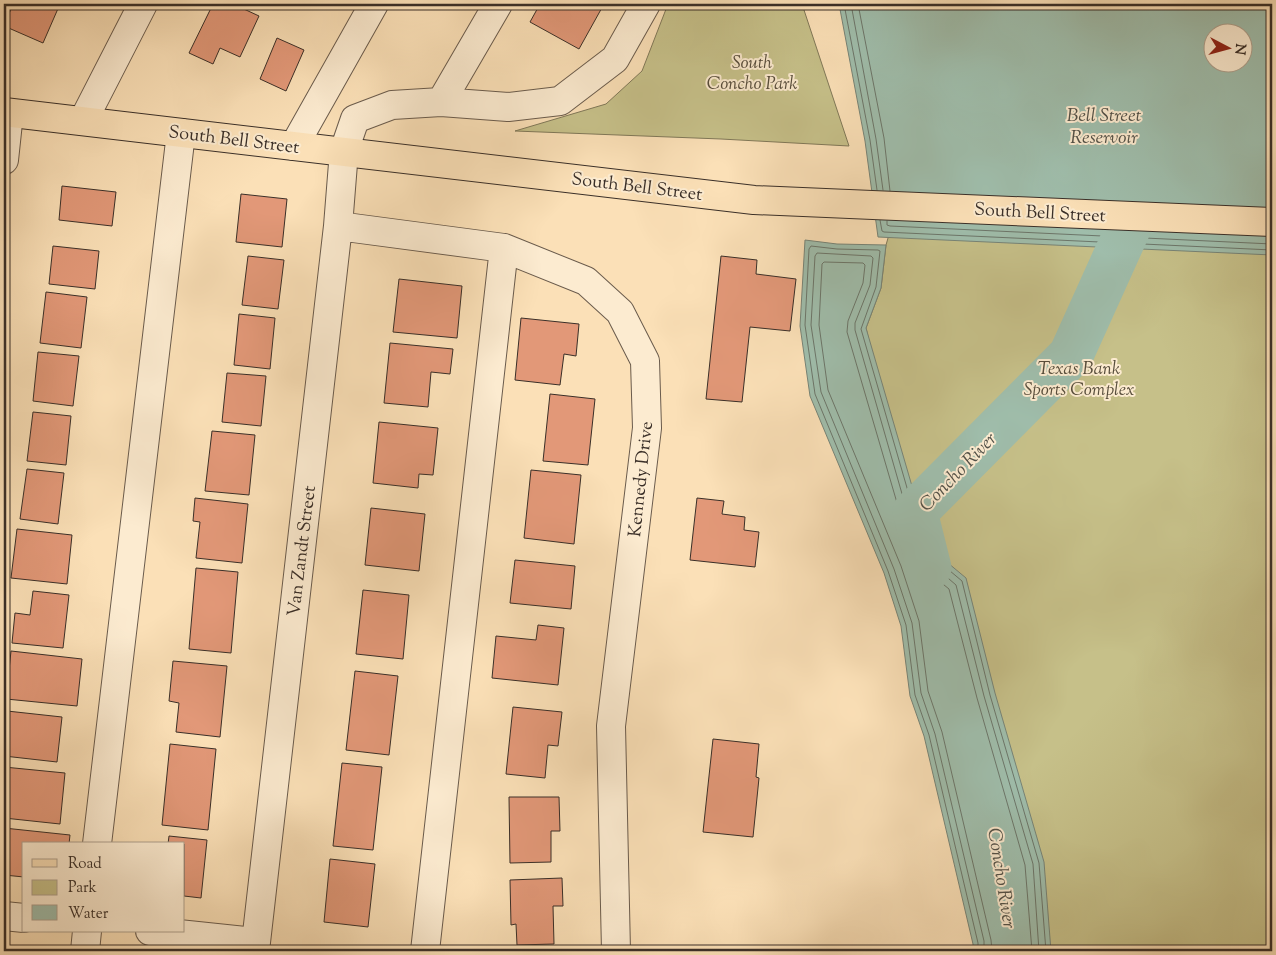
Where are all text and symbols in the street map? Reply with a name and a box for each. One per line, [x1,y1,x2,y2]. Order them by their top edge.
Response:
north arrow [1204,22,1254,72]
text: N [1228,43,1249,56]
park label: South Concho Park [707,51,797,98]
water label: Bell Street Reservoir [1067,103,1142,152]
street label: South Bell Street [167,120,301,162]
street label: South Bell Street [570,167,704,209]
street label: South Bell Street [974,198,1106,230]
park label: Texas Bank Sports Complex [1024,357,1135,404]
street label: Kennedy Drive [623,420,661,538]
water label: Concho River [914,427,1004,519]
street label: Van Zandt Street [282,484,324,618]
water label: Concho River [979,826,1022,931]
legend [22,842,185,932]
text: Road [68,854,102,875]
text: Park [68,878,97,899]
text: Water [68,904,109,925]

